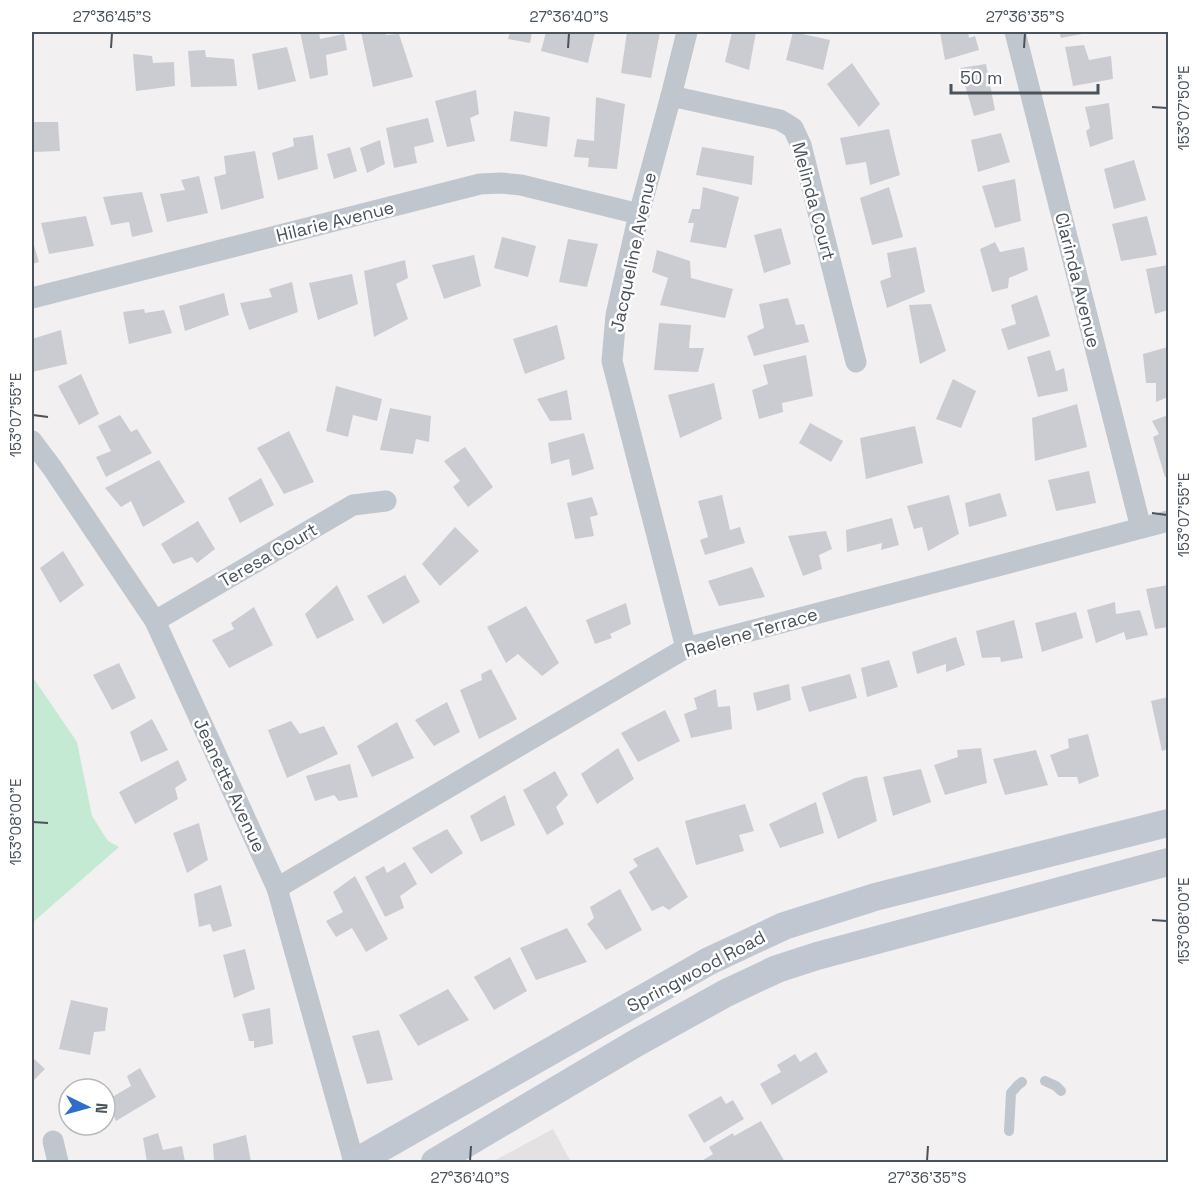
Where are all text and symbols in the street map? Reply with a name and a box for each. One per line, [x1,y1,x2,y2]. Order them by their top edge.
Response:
text: 27°36'45"S [73,7,151,26]
text: 27°36'40"S [529,7,609,26]
text: 27°36'35"S [986,7,1064,26]
scale bar [951,57,1098,95]
text: 153°07'50"E [1174,65,1193,151]
text: 50 m [960,66,1002,89]
street label: Melinda Court [787,139,841,263]
street label: Jacqueline Avenue [605,170,661,334]
street label: Hilarie Avenue [274,195,396,247]
street label: Clarinda Avenue [1050,210,1106,350]
text: 153°07'55"E [6,373,25,457]
text: 153°07'55"E [1174,473,1193,557]
street label: Teresa Court [215,518,321,592]
street label: Raelene Terrace [682,602,820,662]
street label: Jeanette Avenue [189,714,271,856]
text: 153°08'00"E [6,779,25,865]
text: 153°08'00"E [1174,878,1193,964]
street label: Springwood Road [623,925,769,1017]
north arrow [57,1077,117,1137]
text: N [91,1102,112,1115]
text: 27°36'40"S [430,1168,510,1187]
text: 27°36'35"S [888,1168,966,1187]

